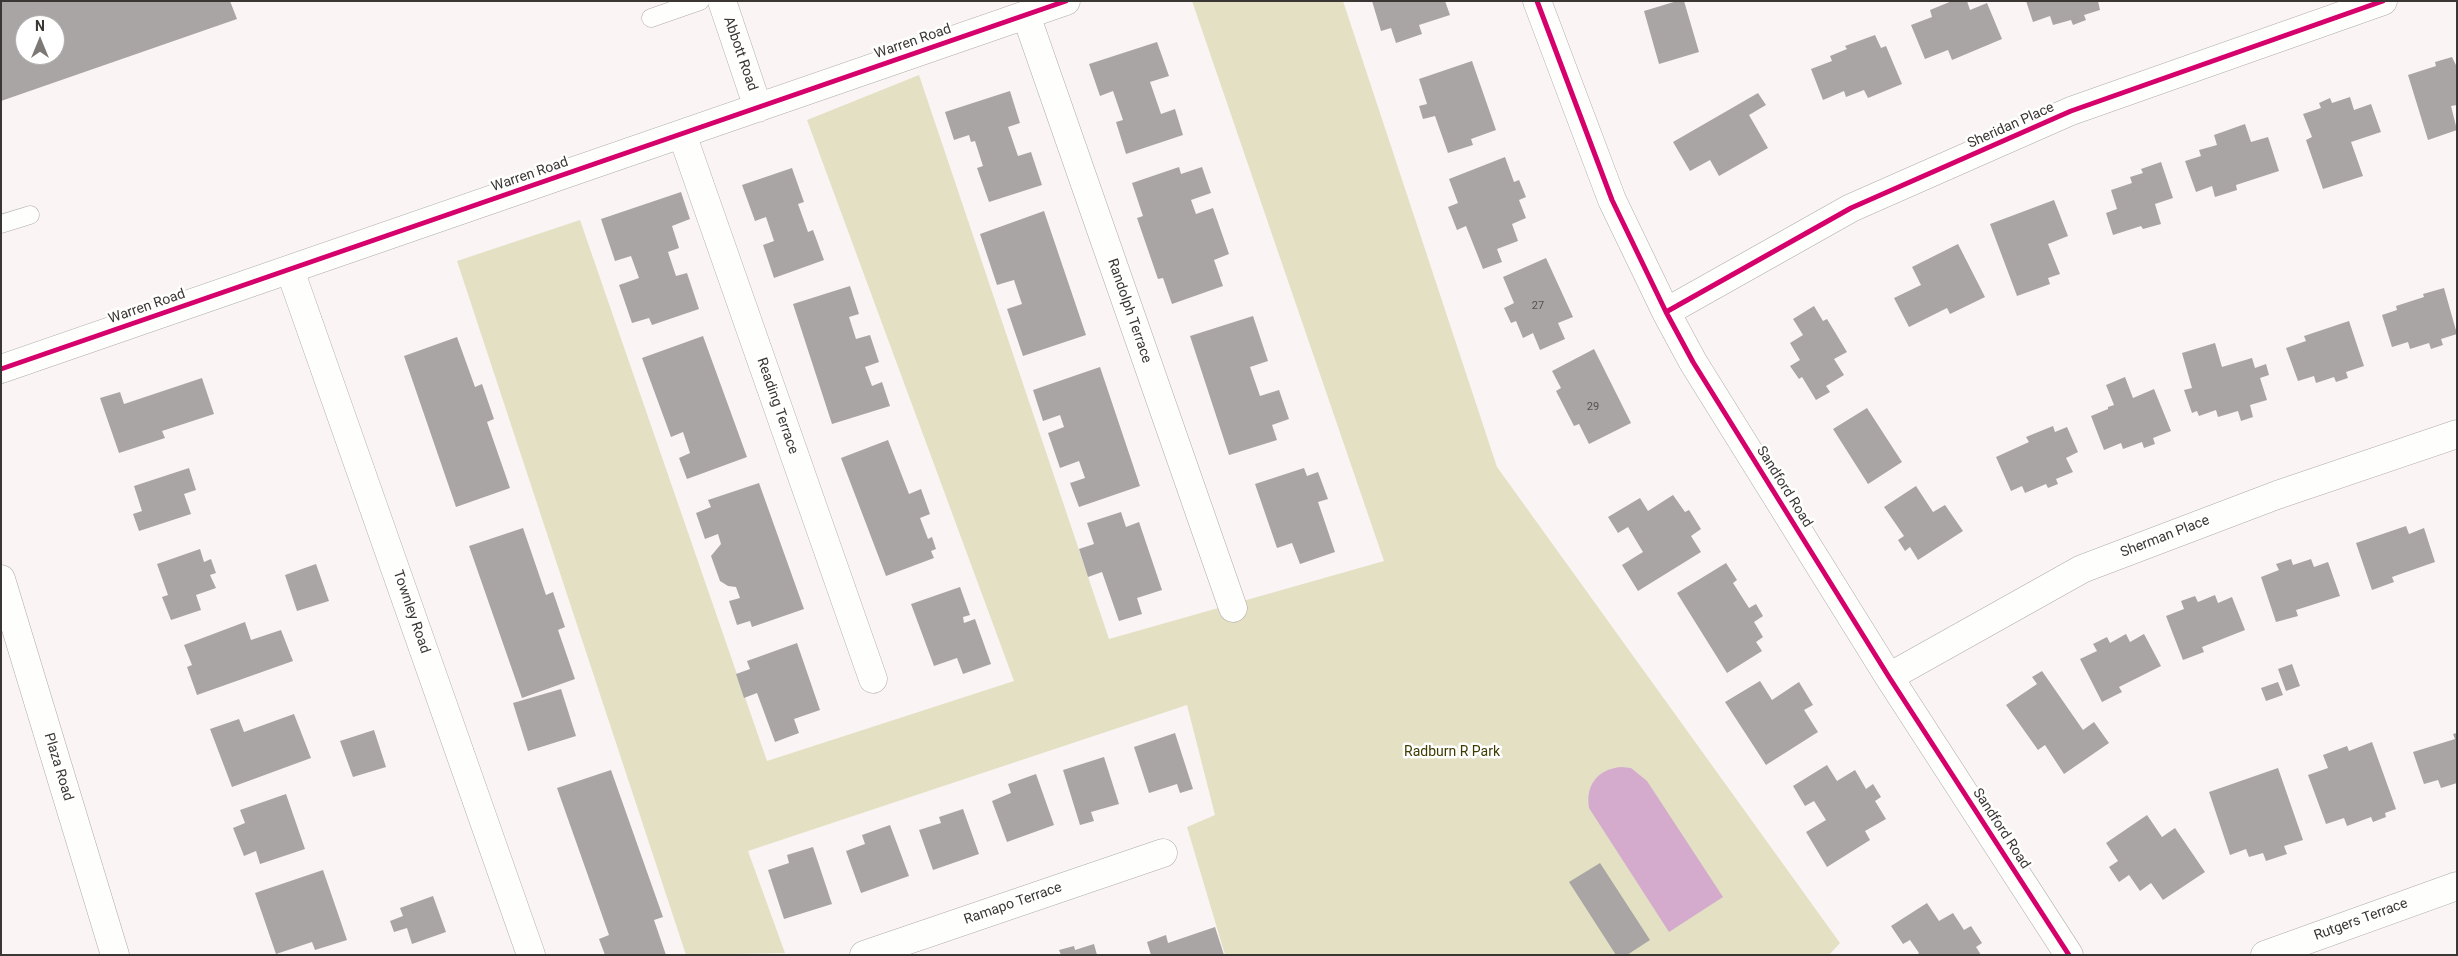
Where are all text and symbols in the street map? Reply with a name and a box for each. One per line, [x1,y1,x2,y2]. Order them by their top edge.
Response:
north arrow [15,15,65,65]
street label: Abbott Road [719,15,761,93]
text: N [35,18,45,34]
street label: Warren Road [872,21,954,63]
street label: Sheridan Place [1965,99,2057,153]
street label: Warren Road [489,154,571,196]
street label: Randolph Terrace [1103,257,1155,365]
street label: Warren Road [106,286,188,328]
house number: 27 [1532,299,1544,313]
street label: Reading Terrace [753,356,801,456]
house number: 29 [1587,400,1599,414]
street label: Sandford Road [1752,443,1816,531]
street label: Sherman Place [2118,512,2212,562]
street label: Townley Road [389,568,433,656]
street label: Plaza Road [40,731,76,803]
park label: Radburn R Park [1404,744,1500,760]
street label: Sandford Road [1969,786,2033,872]
street label: Ramapo Terrace [962,879,1064,929]
street label: Rutgers Terrace [2312,895,2410,945]

